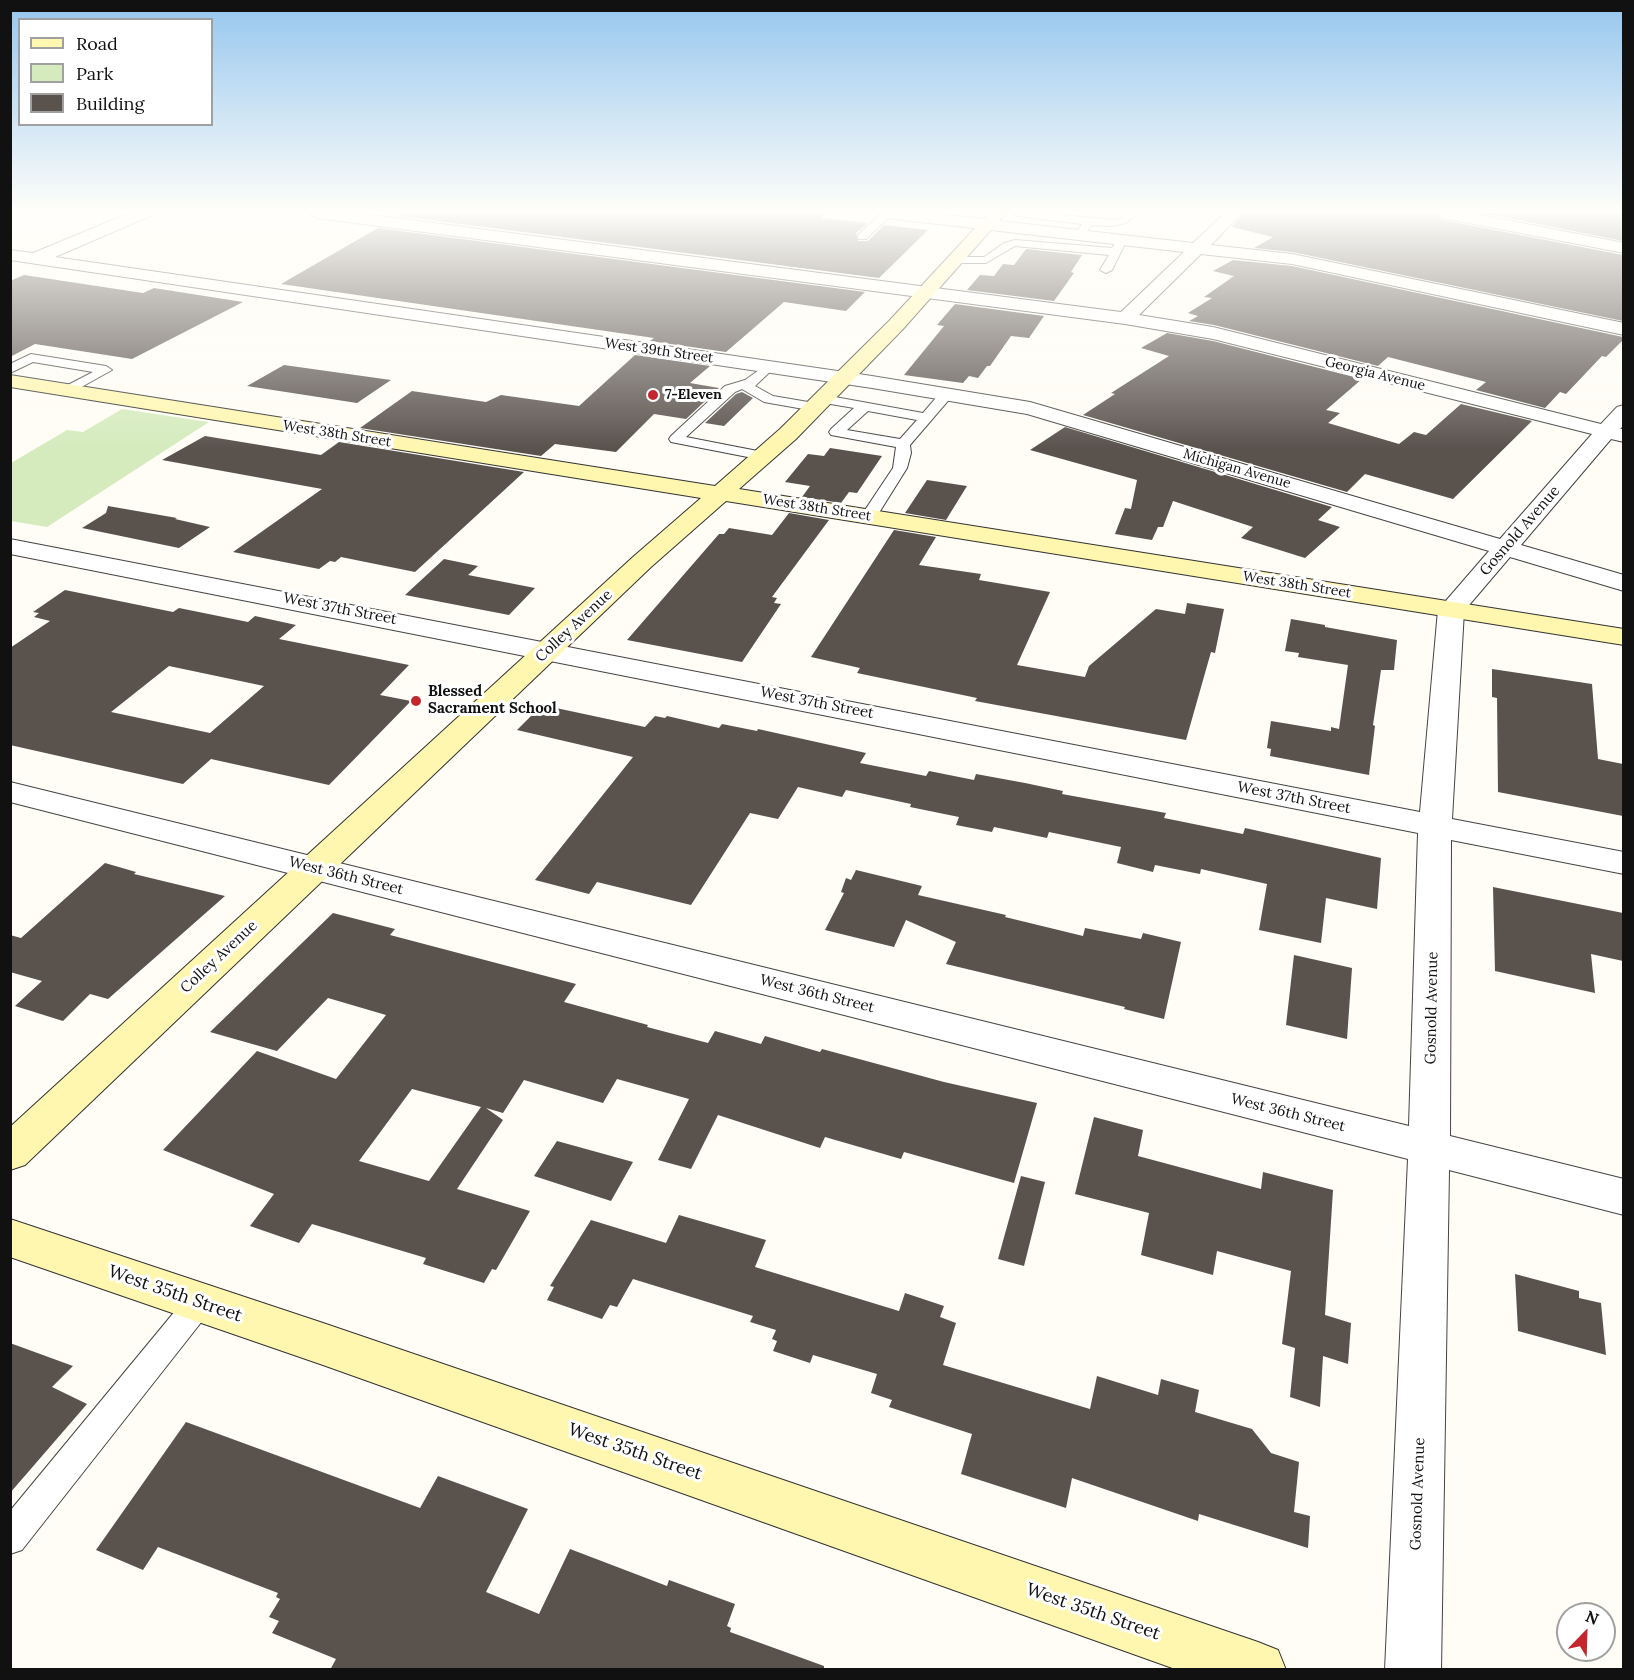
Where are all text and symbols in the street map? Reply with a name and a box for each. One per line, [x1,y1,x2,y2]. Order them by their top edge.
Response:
legend [18,18,213,126]
text: Road [76,32,118,55]
text: Park [76,62,113,85]
text: Building [76,92,144,115]
street label: West 39th Street [604,335,714,367]
street label: Georgia Avenue [1323,353,1427,395]
place label: 7-Eleven [665,387,722,403]
marker: 7-Eleven [646,388,660,402]
street label: West 38th Street [282,417,392,451]
street label: Michigan Avenue [1181,446,1293,492]
street label: Gosnold Avenue [1476,482,1564,580]
street label: West 38th Street [762,491,872,525]
street label: West 38th Street [1242,568,1352,602]
street label: Colley Avenue [532,586,616,666]
street label: West 37th Street [282,589,398,629]
place label: Blessed Sacrament School [428,683,557,718]
street label: West 37th Street [759,683,875,723]
marker: Blessed Sacrament School [409,694,423,708]
street label: West 37th Street [1236,778,1352,818]
street label: West 36th Street [287,853,405,899]
street label: Colley Avenue [177,917,261,997]
street label: Gosnold Avenue [1422,951,1442,1065]
street label: West 36th Street [758,971,876,1017]
street label: West 36th Street [1229,1090,1347,1136]
street label: West 35th Street [105,1261,245,1327]
street label: West 35th Street [565,1419,705,1485]
street label: Gosnold Avenue [1407,1437,1429,1551]
street label: West 35th Street [1023,1579,1163,1645]
north arrow [1556,1602,1616,1662]
text: N [1583,1606,1602,1629]

